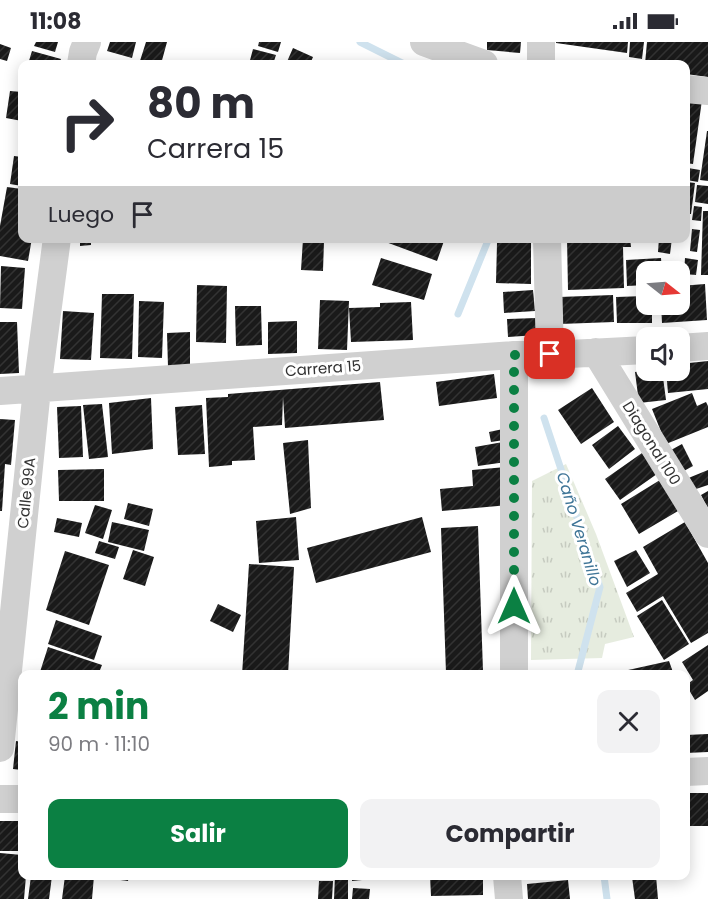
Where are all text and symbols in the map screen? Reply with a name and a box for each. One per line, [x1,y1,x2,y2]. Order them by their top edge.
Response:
text: 11:08 [30,6,81,37]
text: 80 m [147,74,255,133]
icon: right [48,84,126,162]
text: Carrera 15 [147,130,284,167]
icon: arrive [126,198,159,231]
text: Luego [48,199,114,230]
north arrow [636,261,690,315]
map controls [636,261,690,381]
button: sound [636,327,690,381]
pin [524,328,575,379]
icon: arrive [533,337,566,370]
street label: Carrera 15 [284,355,362,381]
street label: Diagonal 100 [618,397,686,489]
street label: Calle 99A [12,456,40,530]
water label: Caño Veranillo [551,469,607,589]
position arrow [482,574,546,638]
text: 2 min [48,681,149,732]
button: close [597,690,660,753]
text: 90 m · 11:10 [48,730,150,758]
button: Salir [48,799,348,868]
button: Compartir [360,799,660,868]

